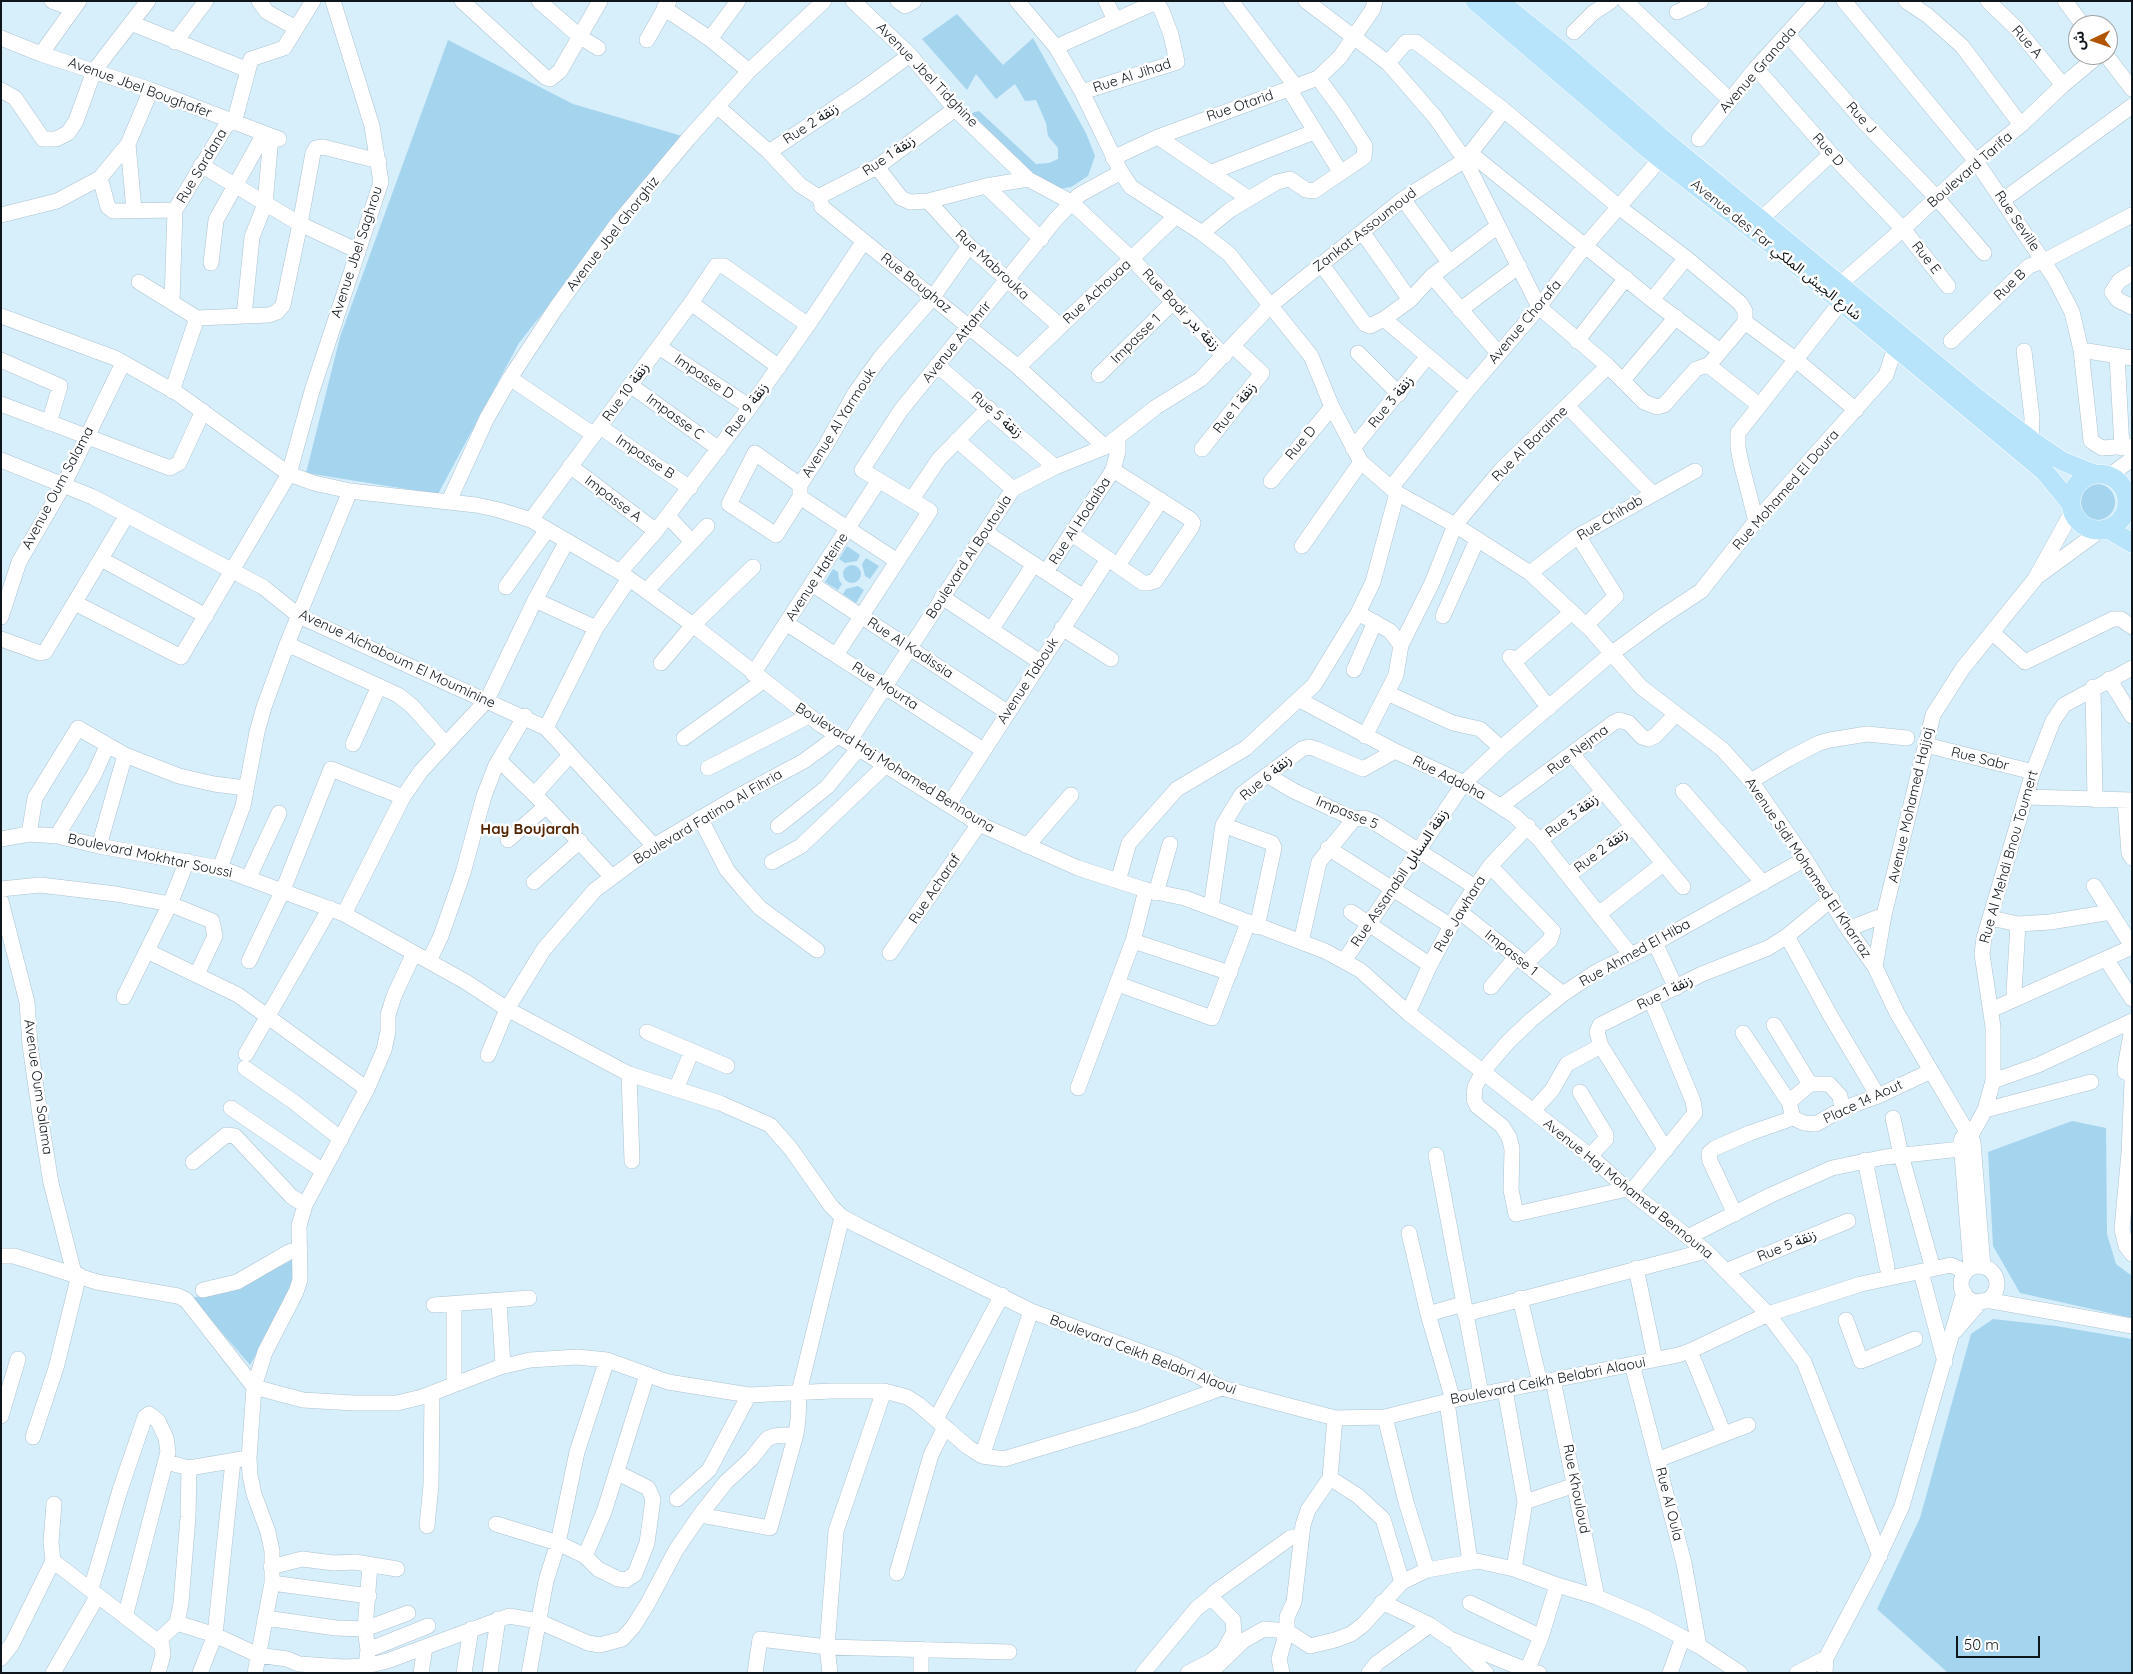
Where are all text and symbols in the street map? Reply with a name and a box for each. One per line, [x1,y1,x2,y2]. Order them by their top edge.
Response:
north arrow [2068,15,2118,65]
street label: Avenue Jbel Tidghine [873,19,981,131]
street label: Rue A [2008,22,2046,62]
street label: Avenue Granada [1716,23,1800,117]
text: ش [2070,31,2089,51]
street label: Avenue Jbel Boughafer [66,54,214,122]
street label: Rue Al Jihad [1091,56,1173,96]
street label: Rue Otarid [1204,87,1276,125]
street label: Rue J [1842,99,1880,137]
street label: Rue 2 زنقة [780,100,842,148]
street label: Rue Sardana [173,126,231,206]
street label: Boulevard Tarifa [1924,129,2016,211]
street label: Rue D [1809,130,1847,170]
street label: Rue 1 زنقة [859,132,919,180]
street label: Avenue Jbel Ghorghiz [563,173,663,295]
street label: Avenue des Far شارع الجيش الملكي [1687,176,1865,324]
street label: Avenue Jbel Saghrou [328,184,386,320]
street label: Zankat Assoumoud [1310,184,1420,276]
street label: Rue Seville [1991,188,2043,254]
street label: Rue Mabrouka [952,226,1032,304]
street label: Rue E [1908,238,1944,278]
street label: Rue Boughaz [877,249,955,317]
street label: Rue Achouaa [1060,256,1134,328]
street label: Rue Badr زنقة بدر [1138,265,1224,355]
street label: Rue B [1990,266,2030,304]
street label: Avenue Chorafa [1485,277,1565,367]
street label: Avenue Attahrir [919,298,995,386]
street label: Impasse 1 [1108,311,1164,367]
street label: Impasse D [671,351,737,403]
street label: Rue 10 زنقة [599,359,653,425]
street label: Avenue Al Yarmouk [799,365,879,481]
street label: Rue 3 زنقة [1365,373,1417,431]
street label: Rue 1 زنقة [1210,379,1260,437]
street label: Rue 9 زنقة [722,380,772,440]
street label: Rue 5 زنقة [968,388,1026,442]
street label: Impasse C [643,390,707,444]
street label: Rue Al Baraime [1489,403,1571,485]
street label: Rue D [1282,423,1320,463]
street label: Avenue Oum Salama [19,424,97,552]
street label: Rue Mohamed El Doura [1729,426,1843,554]
street label: Impasse B [612,431,678,483]
street label: Impasse A [581,472,645,526]
street label: Rue Al Hodaiba [1046,474,1114,568]
street label: Boulevard Al Boutoula [923,492,1015,622]
street label: Rue Chihab [1574,492,1646,544]
street label: Avenue Hateine [782,530,852,624]
street label: Avenue Aichaboum El Mouminine [296,606,498,712]
street label: Rue Al Kadissia [864,614,956,682]
street label: Avenue Tabouk [994,635,1062,727]
street label: Rue Mourta [849,658,921,714]
street label: Boulevard Haj Mohamed Bennouna [792,700,998,836]
street label: Rue Nejma [1544,722,1612,778]
street label: Avenue Mohamed Hajjaj [1885,725,1937,885]
street label: Rue Sabr [1949,744,2011,774]
street label: Rue 6 زنقة [1237,751,1295,805]
street label: Rue Addoha [1410,752,1488,804]
street label: Boulevard Fatima Al Fihria [631,766,785,868]
street label: Rue Al Mehdi Bnou Toumert [1976,769,2042,945]
street label: Avenue Sidi Mohamed El Kharraz [1741,775,1875,961]
street label: Rue 3 زنقة [1542,791,1602,841]
street label: Impasse 5 [1313,793,1381,833]
street label: Rue Assanabil زنقة السنابل [1348,806,1452,950]
district label: Hay Boujarah [480,820,580,838]
street label: Rue 2 زنقة [1571,825,1631,877]
street label: Boulevard Mokhtar Soussi [66,830,234,882]
street label: Rue Acharaf [906,851,964,927]
street label: Rue Jawhara [1431,873,1489,955]
street label: Rue Ahmed El Hiba [1577,916,1693,990]
street label: Impasse 1 [1481,927,1541,979]
street label: Rue 1 زنقة [1634,972,1696,1014]
street label: Avenue Oum Salama [20,1018,56,1156]
street label: Place 14 Aout [1821,1076,1905,1128]
street label: Avenue Haj Mohamed Bennouna [1540,1115,1716,1263]
street label: Rue 5 زنقة [1755,1226,1819,1266]
street label: Boulevard Ceikh Belabri Alaoui [1047,1312,1239,1398]
street label: Boulevard Ceikh Belabri Alaoui [1449,1354,1647,1408]
street label: Rue Khouloud [1559,1443,1593,1535]
street label: Rue Al Oula [1652,1465,1686,1543]
scale bar [1958,1626,2042,1658]
text: 50 m [1964,1635,1999,1654]

